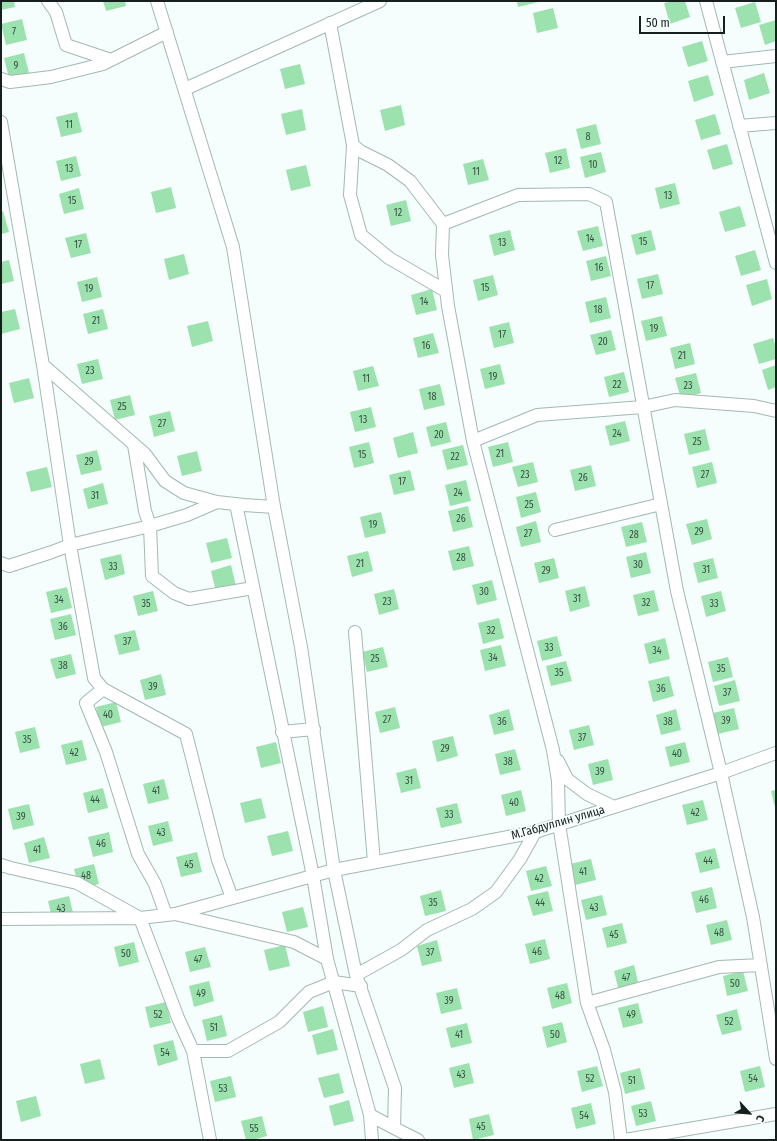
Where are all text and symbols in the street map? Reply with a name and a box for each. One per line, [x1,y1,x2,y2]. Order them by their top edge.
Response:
scale bar [641,8,727,34]
text: 50 m [646,16,670,30]
house number: 7 [12,26,16,38]
house number: 9 [14,60,18,72]
house number: 11 [65,119,73,131]
house number: 8 [586,131,590,143]
house number: 12 [554,155,562,167]
house number: 10 [588,159,598,171]
house number: 13 [65,163,73,175]
house number: 11 [472,166,480,178]
house number: 13 [664,190,672,202]
house number: 15 [68,195,76,207]
house number: 12 [394,207,402,219]
house number: 14 [586,233,594,245]
house number: 15 [639,236,647,248]
house number: 13 [498,237,506,249]
house number: 17 [74,239,82,251]
house number: 16 [595,262,603,274]
house number: 17 [646,280,654,292]
house number: 15 [481,282,489,294]
house number: 19 [85,283,93,295]
house number: 14 [420,296,428,308]
house number: 18 [594,304,602,316]
house number: 21 [92,315,100,327]
house number: 19 [650,323,658,335]
house number: 17 [498,329,506,341]
house number: 20 [598,336,608,348]
house number: 16 [422,340,430,352]
house number: 21 [678,350,686,362]
house number: 23 [86,365,94,377]
house number: 19 [489,371,497,383]
house number: 11 [362,373,370,385]
house number: 22 [613,379,621,391]
house number: 23 [684,380,692,392]
house number: 18 [428,391,436,403]
house number: 25 [118,401,126,413]
house number: 13 [359,414,367,426]
house number: 27 [158,418,166,430]
house number: 24 [612,428,622,440]
house number: 20 [434,429,444,441]
house number: 25 [693,436,701,448]
house number: 21 [496,448,504,460]
house number: 15 [358,449,366,461]
house number: 22 [451,451,459,463]
house number: 29 [84,456,94,468]
house number: 23 [521,469,529,481]
house number: 27 [701,469,709,481]
house number: 26 [578,472,588,484]
house number: 17 [398,476,406,488]
house number: 24 [453,487,463,499]
house number: 31 [91,490,99,502]
house number: 25 [525,499,533,511]
house number: 26 [456,513,466,525]
house number: 19 [369,519,377,531]
house number: 29 [694,526,704,538]
house number: 27 [524,528,532,540]
house number: 28 [629,529,639,541]
house number: 28 [456,552,466,564]
house number: 21 [356,558,364,570]
house number: 30 [633,559,643,571]
house number: 33 [108,561,118,573]
house number: 31 [702,564,710,576]
house number: 29 [541,565,551,577]
house number: 30 [479,586,489,598]
house number: 31 [573,593,581,605]
house number: 34 [54,594,64,606]
house number: 23 [383,596,391,608]
house number: 32 [642,597,650,609]
house number: 35 [141,598,151,610]
house number: 33 [709,598,719,610]
house number: 36 [58,621,68,633]
house number: 32 [487,625,495,637]
house number: 37 [123,636,131,648]
house number: 33 [544,642,554,654]
house number: 34 [652,645,662,657]
house number: 34 [488,652,498,664]
house number: 25 [371,653,379,665]
house number: 38 [58,660,68,672]
house number: 35 [716,663,726,675]
house number: 35 [554,667,564,679]
house number: 39 [148,681,158,693]
house number: 36 [656,683,666,695]
house number: 37 [723,687,731,699]
house number: 40 [103,709,113,721]
house number: 27 [383,714,391,726]
house number: 39 [721,715,731,727]
house number: 36 [497,716,507,728]
house number: 38 [663,716,673,728]
house number: 37 [578,732,586,744]
house number: 35 [22,734,32,746]
house number: 29 [440,743,450,755]
house number: 42 [69,747,79,759]
house number: 40 [672,748,682,760]
house number: 38 [503,756,513,768]
house number: 39 [595,766,605,778]
house number: 31 [405,775,413,787]
house number: 41 [152,785,160,797]
house number: 44 [90,794,100,806]
house number: 40 [509,797,519,809]
street label: М.Габдуллин улица [510,803,606,843]
house number: 42 [690,807,700,819]
house number: 33 [444,809,454,821]
house number: 39 [16,811,26,823]
house number: 43 [156,827,166,839]
house number: 46 [96,838,106,850]
house number: 41 [33,844,41,856]
house number: 44 [703,855,713,867]
house number: 45 [184,859,194,871]
house number: 41 [579,866,587,878]
house number: 48 [81,870,91,882]
house number: 42 [534,873,544,885]
house number: 46 [699,894,709,906]
house number: 35 [428,897,438,909]
house number: 44 [535,897,545,909]
house number: 43 [589,902,599,914]
house number: 43 [56,903,66,915]
house number: 48 [714,927,724,939]
house number: 45 [609,929,619,941]
house number: 46 [532,946,542,958]
house number: 37 [426,947,434,959]
house number: 50 [121,948,131,960]
house number: 47 [194,954,202,966]
house number: 47 [622,972,630,984]
house number: 50 [730,978,740,990]
house number: 49 [196,988,206,1000]
house number: 48 [555,990,565,1002]
house number: 39 [444,995,454,1007]
house number: 52 [154,1009,162,1021]
house number: 49 [626,1009,636,1021]
house number: 52 [725,1016,733,1028]
house number: 51 [210,1022,218,1034]
house number: 41 [455,1029,463,1041]
house number: 50 [550,1029,560,1041]
house number: 54 [160,1047,170,1059]
house number: 43 [456,1069,466,1081]
house number: 52 [586,1073,594,1085]
house number: 54 [748,1073,758,1085]
house number: 51 [628,1075,636,1087]
house number: 53 [218,1083,228,1095]
north arrow [729,1093,769,1133]
house number: 53 [638,1108,648,1120]
house number: 54 [579,1110,589,1122]
text: С [753,1113,767,1124]
house number: 45 [476,1121,486,1133]
house number: 55 [249,1123,259,1135]

